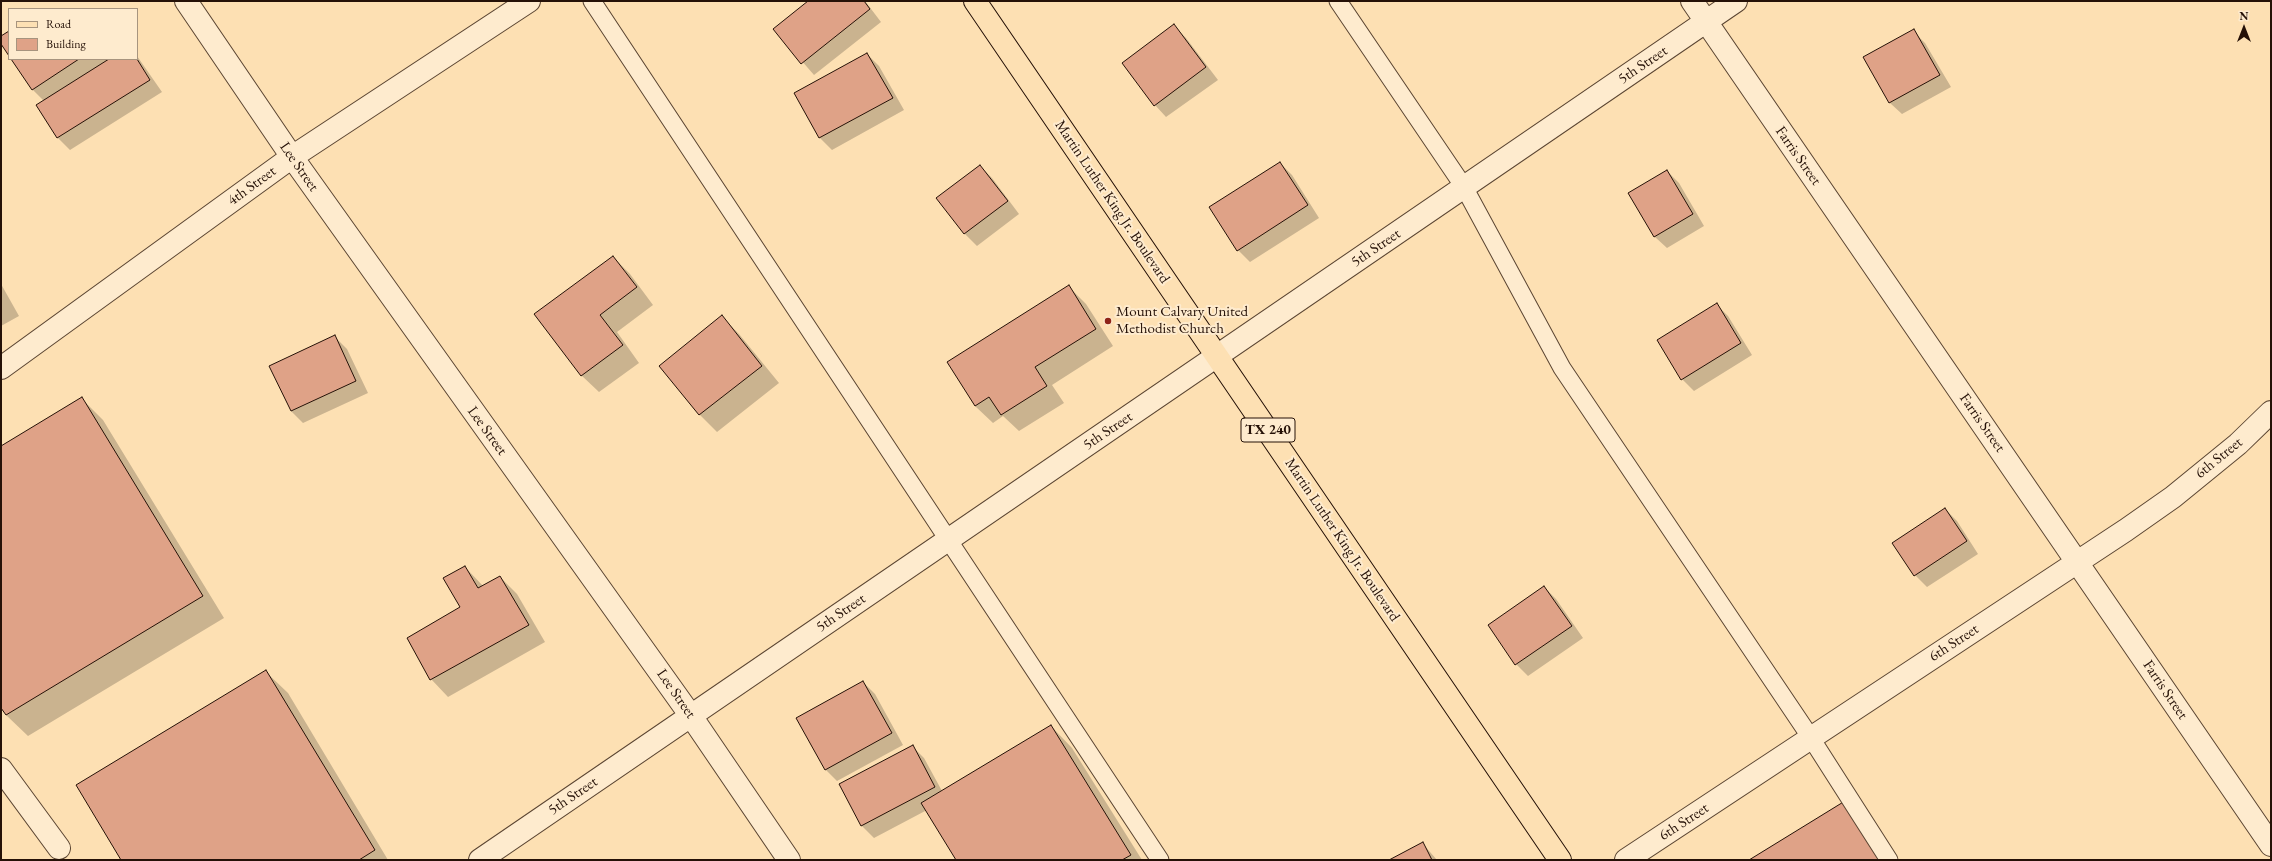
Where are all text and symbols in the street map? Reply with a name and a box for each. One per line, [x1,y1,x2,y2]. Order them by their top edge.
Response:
legend [8,8,138,60]
north arrow [2224,8,2264,48]
text: N [2240,9,2248,23]
text: Road [46,16,71,32]
text: Building [46,36,86,52]
street label: 5th Street [1615,42,1671,88]
street label: Martin Luther King Jr. Boulevard [1051,117,1173,287]
street label: Farris Street [1771,123,1825,189]
street label: Lee Street [275,139,323,195]
street label: 4th Street [224,162,280,210]
street label: 5th Street [1348,225,1404,271]
place label: Mount Calvary United Methodist Church [1116,303,1248,338]
marker: Mount Calvary United Methodist Church [1103,316,1113,326]
street label: Farris Street [1955,390,2009,456]
street label: Lee Street [463,403,511,459]
street label: 5th Street [1080,408,1136,454]
road number: TX 240 [1241,418,1295,442]
street label: 6th Street [2192,434,2246,482]
street label: Martin Luther King Jr. Boulevard [1281,455,1403,625]
street label: 5th Street [813,590,869,636]
street label: 6th Street [1926,620,1982,666]
street label: Farris Street [2139,657,2191,723]
street label: Lee Street [652,666,700,722]
street label: 5th Street [545,773,601,819]
street label: 6th Street [1656,799,1712,845]

